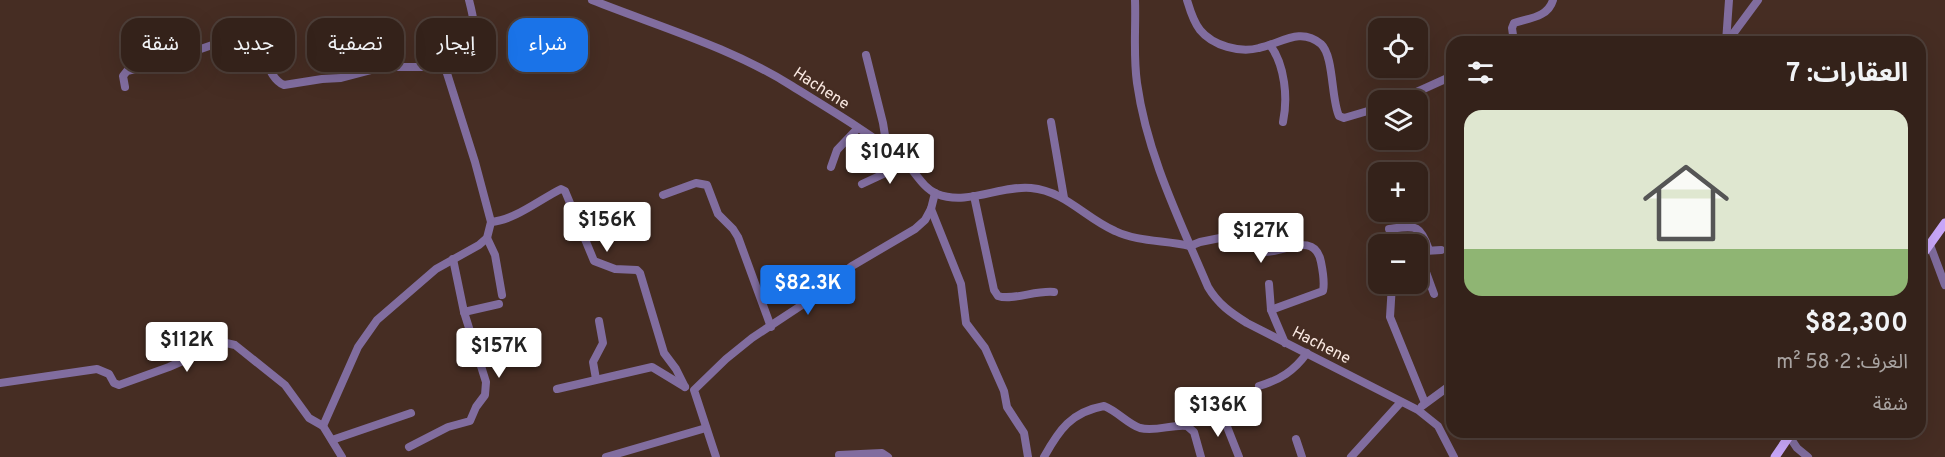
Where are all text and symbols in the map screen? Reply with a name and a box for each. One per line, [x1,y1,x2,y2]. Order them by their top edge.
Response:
chip: شقة [121,18,200,72]
chip: جديد [212,18,295,72]
chip: تصفية [307,18,404,72]
chip: إيجار [416,18,496,72]
chip: شراء [508,18,588,72]
map controls [1368,18,1428,294]
button: locate [1368,18,1428,78]
icon: filters [1464,56,1497,89]
text: العقارات: 7 [1786,58,1908,91]
street label: Hachene [789,63,853,115]
button: layers [1368,90,1428,150]
pin: $104K [848,134,932,185]
text: $104K [860,140,920,166]
icon: home [1632,149,1740,257]
button: + [1368,162,1428,222]
pin: $156K [565,202,649,253]
text: $156K [578,208,636,234]
pin: $127K [1219,213,1303,264]
text: $127K [1233,219,1289,245]
button: − [1368,234,1428,294]
pin: $82.3K [759,265,857,316]
text: $82.3K [774,271,842,297]
text: $82,300 [1805,308,1908,341]
pin: $112K [145,322,229,373]
street label: Hachene [1288,323,1354,369]
text: $112K [160,328,214,354]
pin: $157K [457,328,541,379]
text: $157K [470,334,528,360]
text: الغرف: 2 · 58 m² [1776,350,1908,376]
pin: $136K [1176,387,1260,438]
text: شقة [1873,392,1908,418]
text: $136K [1189,393,1247,419]

